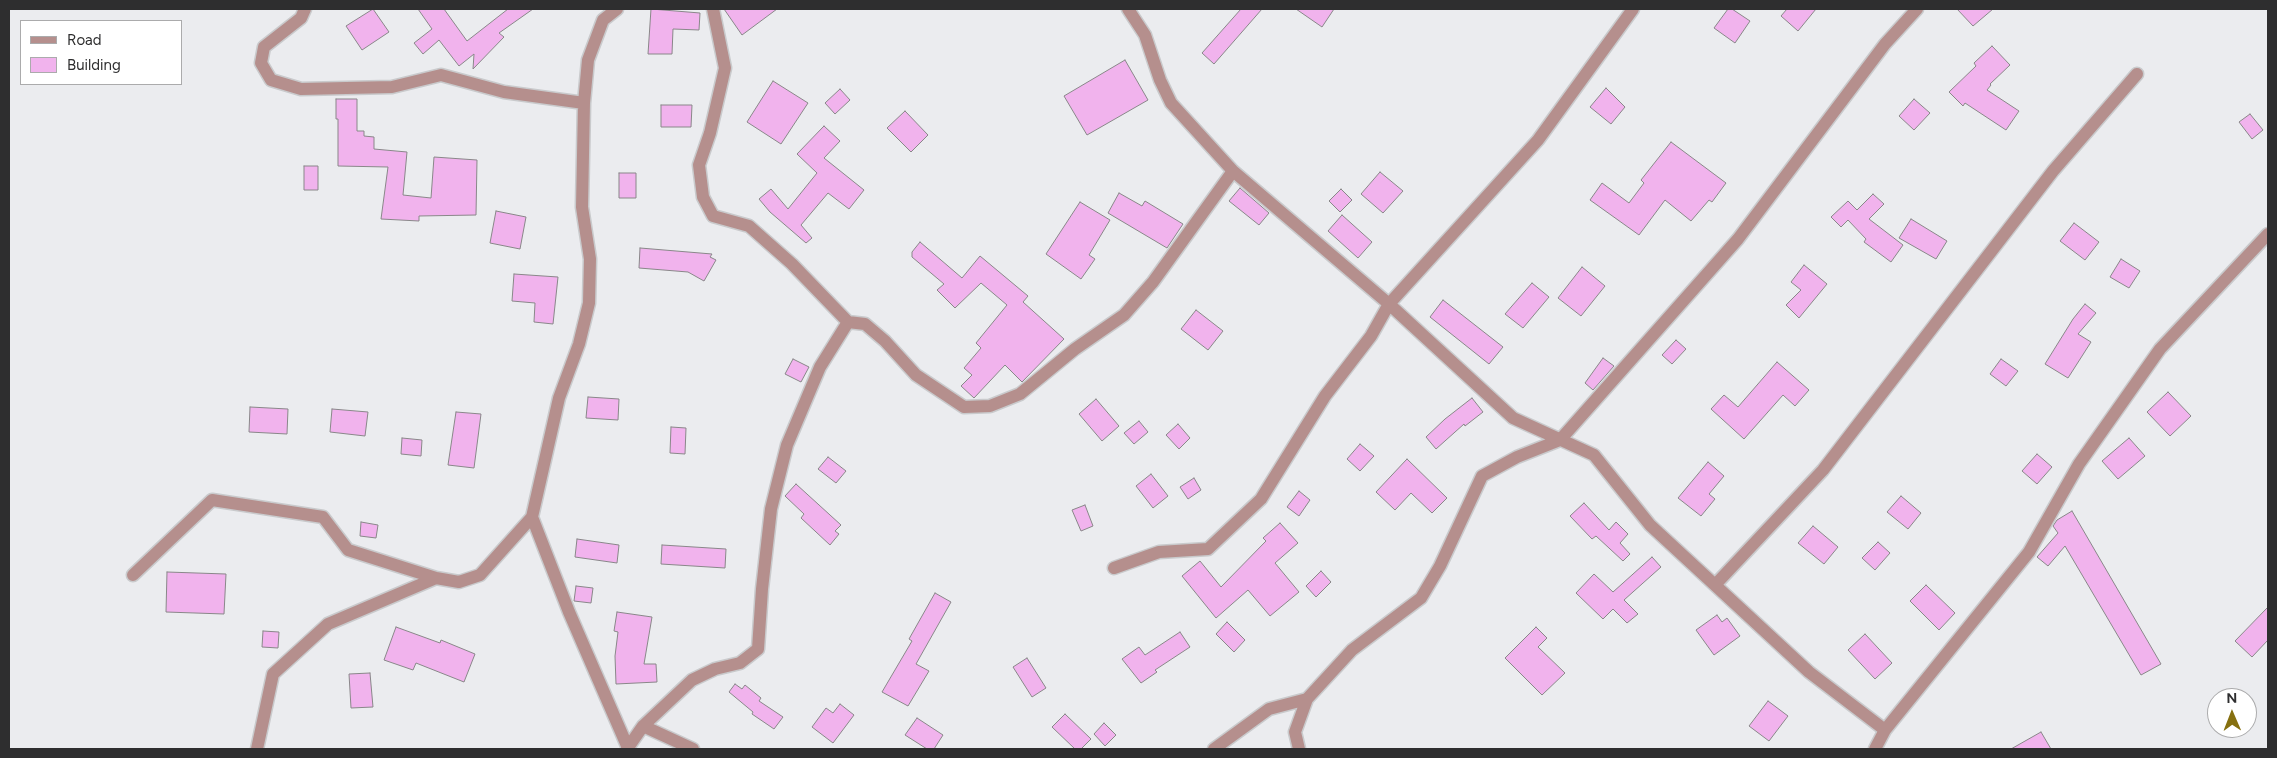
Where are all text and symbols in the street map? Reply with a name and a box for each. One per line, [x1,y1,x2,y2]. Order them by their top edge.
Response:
legend [20,20,182,85]
text: Road [67,31,102,49]
text: Building [67,56,121,74]
north arrow [2207,688,2257,738]
text: N [2226,690,2237,707]

